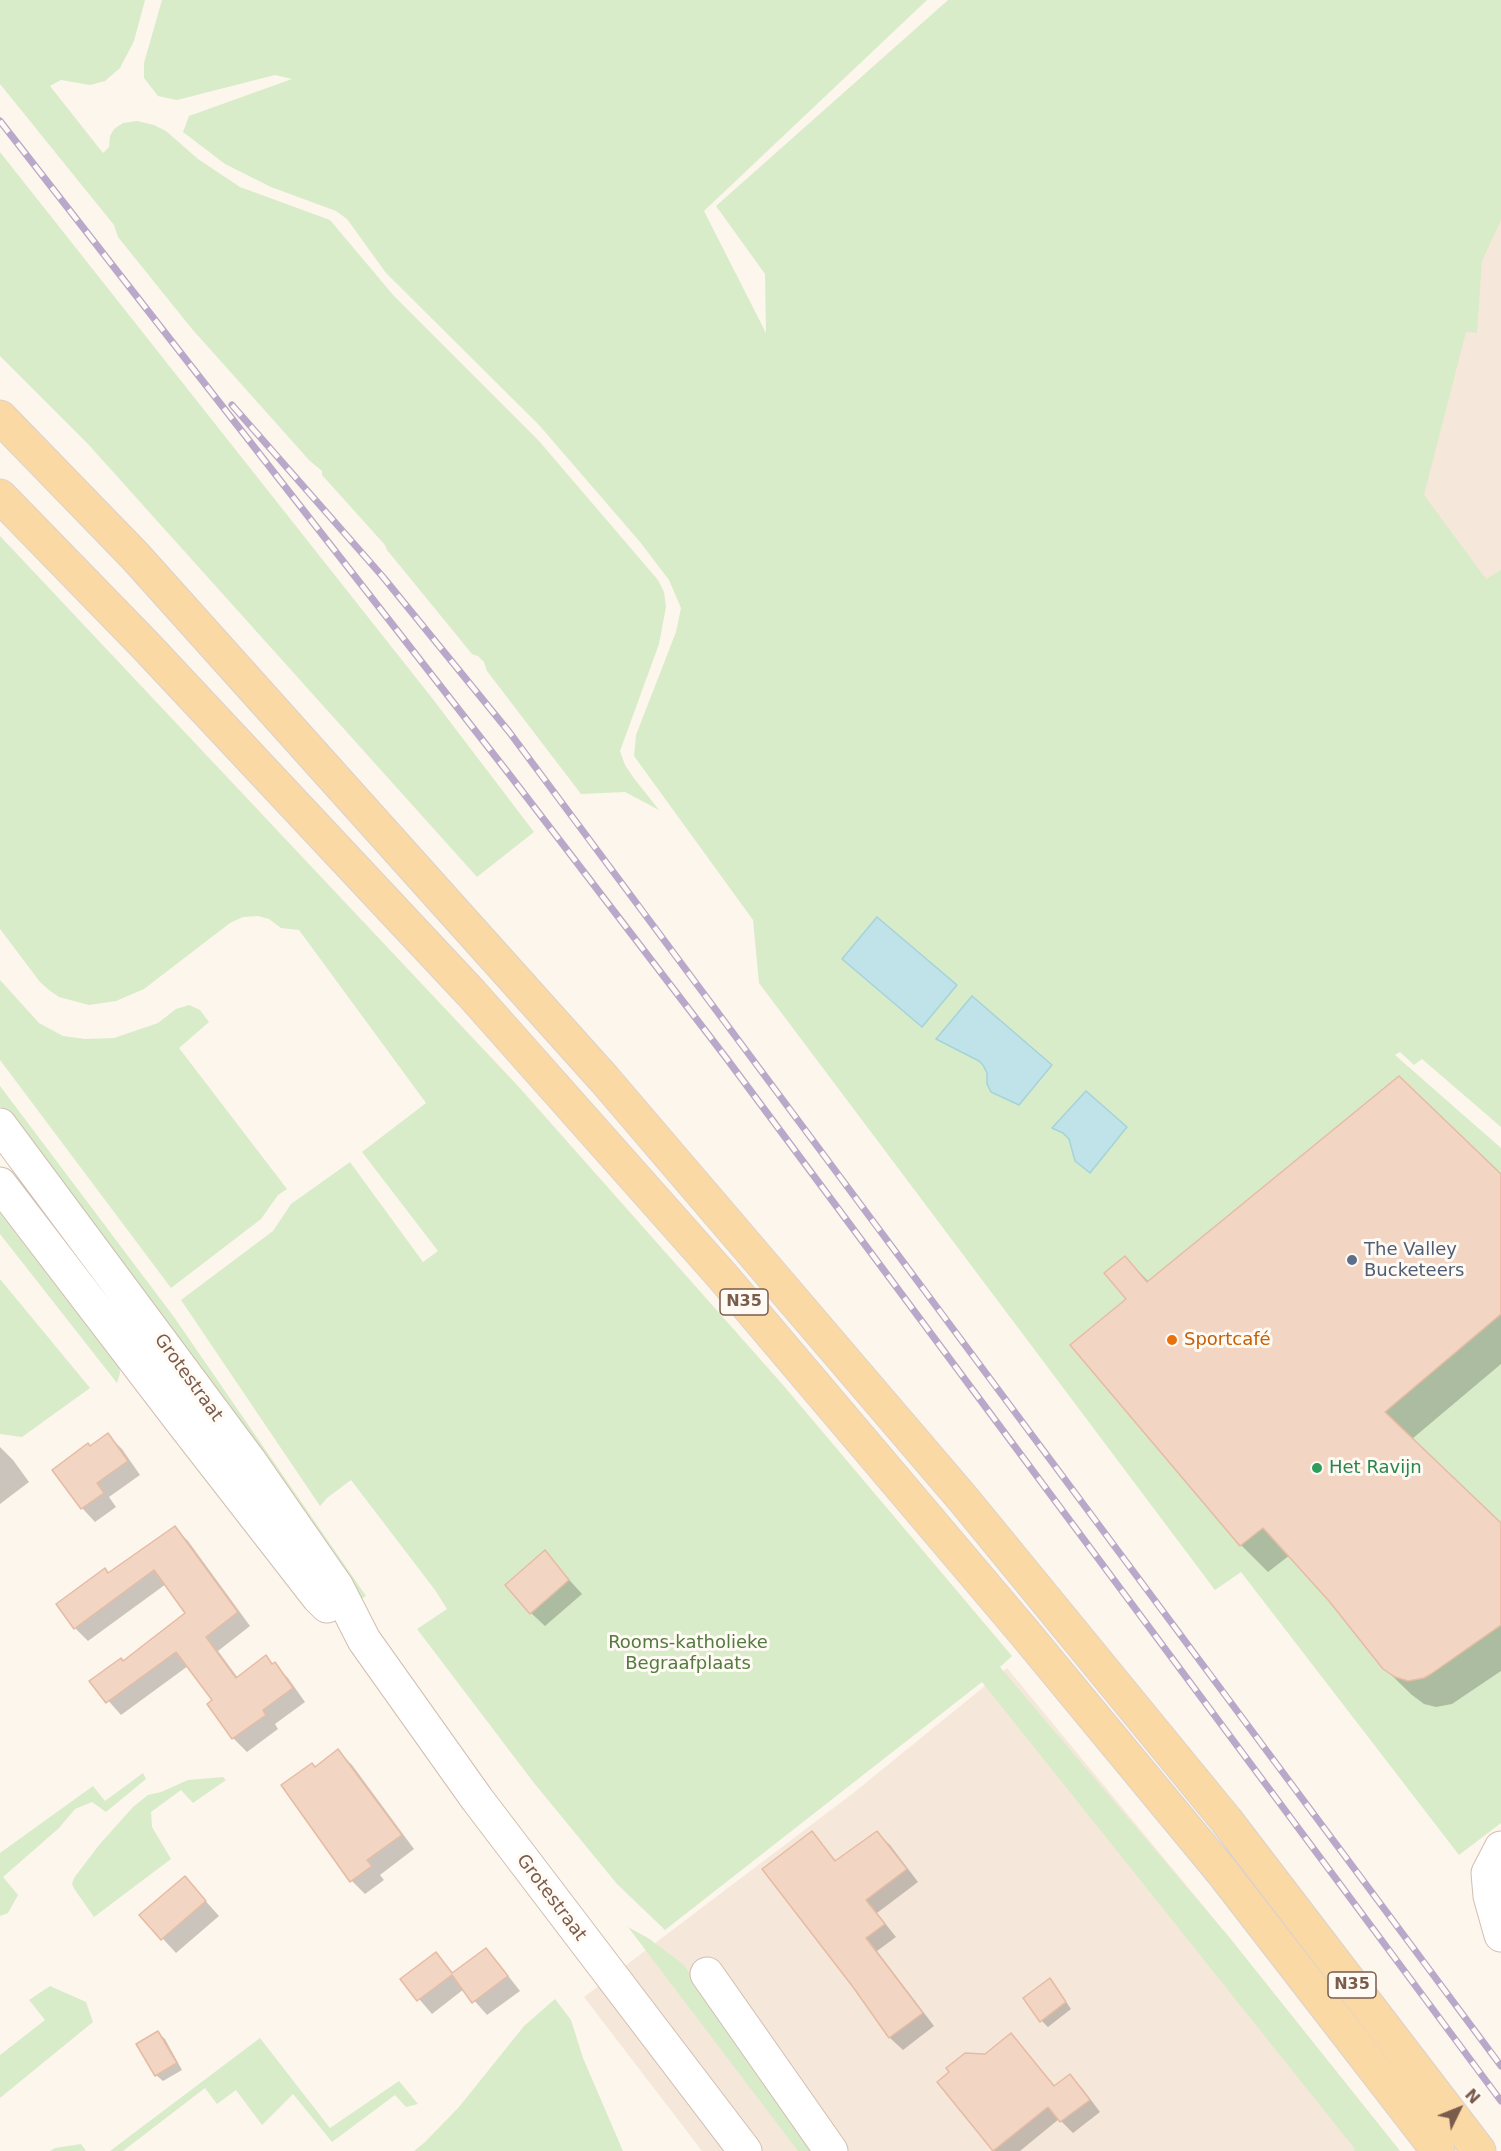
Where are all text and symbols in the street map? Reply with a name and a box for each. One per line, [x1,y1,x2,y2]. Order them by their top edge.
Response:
place label: The Valley Bucketeers [1364,1239,1464,1282]
marker: The Valley Bucketeers [1345,1253,1359,1267]
road number: N35 [720,1289,768,1315]
place label: Sportcafé [1184,1329,1271,1351]
street label: Grotestraat [149,1330,227,1426]
marker: Sportcafé [1165,1333,1179,1347]
place label: Het Ravijn [1329,1457,1422,1479]
marker: Het Ravijn [1310,1461,1324,1475]
park label: Rooms-katholieke Begraafplaats [608,1632,768,1674]
street label: Grotestraat [511,1850,591,1946]
road number: N35 [1328,1972,1376,1998]
north arrow [1429,2079,1489,2139]
text: N [1461,2085,1484,2108]

